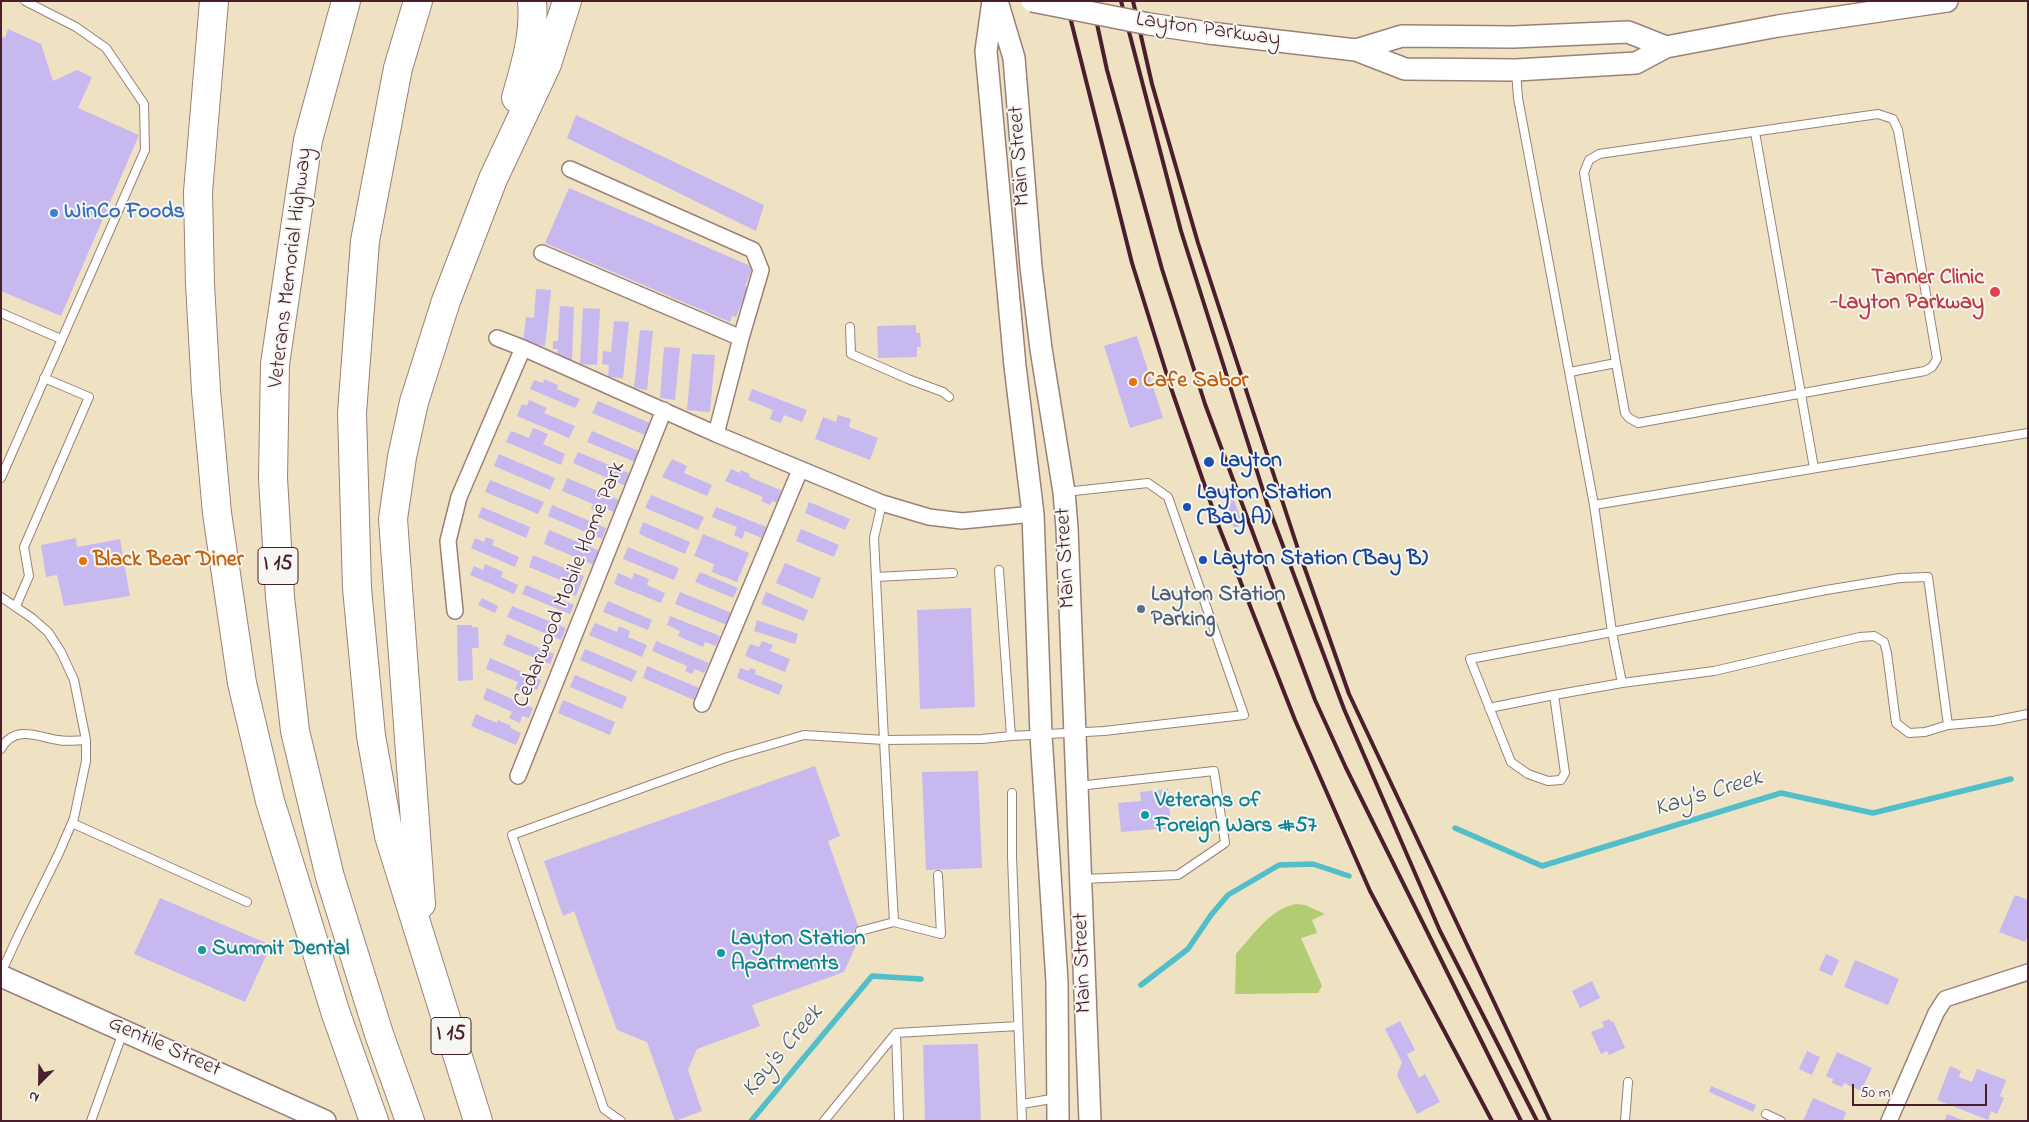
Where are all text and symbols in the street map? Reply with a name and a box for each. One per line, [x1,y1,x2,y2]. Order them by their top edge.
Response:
street label: Layton Parkway [1134,8,1282,54]
street label: Main Street [1004,105,1038,207]
street label: Veterans Memorial Highway [264,146,320,390]
place label: WinCo Foods [64,200,185,226]
marker: WinCo Foods [48,207,60,219]
place label: Tanner Clinic -Layton Parkway [1830,266,1984,318]
marker: Tanner Clinic -Layton Parkway [1988,285,2002,299]
place label: Cafe Sabor [1143,369,1248,395]
marker: Cafe Sabor [1127,376,1139,388]
place label: Layton [1220,449,1282,475]
marker: Layton [1202,455,1216,469]
street label: Cedarwood Mobile Home Park [509,458,633,712]
place label: Layton Station (Bay A) [1197,481,1331,532]
marker: Layton Station (Bay A) [1181,501,1193,513]
street label: Main Street [1051,507,1083,609]
place label: Layton Station (Bay B) [1213,547,1428,573]
place label: Black Bear Diner [93,548,243,574]
road number: I 15 [258,548,298,584]
marker: Layton Station (Bay B) [1197,554,1209,566]
marker: Black Bear Diner [77,555,89,567]
place label: Layton Station Parking [1151,583,1285,634]
marker: Layton Station Parking [1135,603,1147,615]
water label: Kay's Creek [1652,765,1766,825]
place label: Veterans of Foreign Wars #57 [1155,789,1317,840]
marker: Veterans of Foreign Wars #57 [1139,809,1151,821]
street label: Main Street [1069,912,1099,1014]
place label: Layton Station Apartments [731,927,865,978]
place label: Summit Dental [212,937,349,963]
marker: Summit Dental [196,944,208,956]
marker: Layton Station Apartments [715,947,727,959]
water label: Kay's Creek [737,1000,831,1104]
street label: Gentile Street [104,1011,224,1085]
road number: I 15 [431,1018,471,1054]
north arrow [15,1057,65,1107]
scale bar [1854,1074,1989,1106]
text: 50 m [1860,1082,1890,1104]
text: N [25,1085,42,1108]

